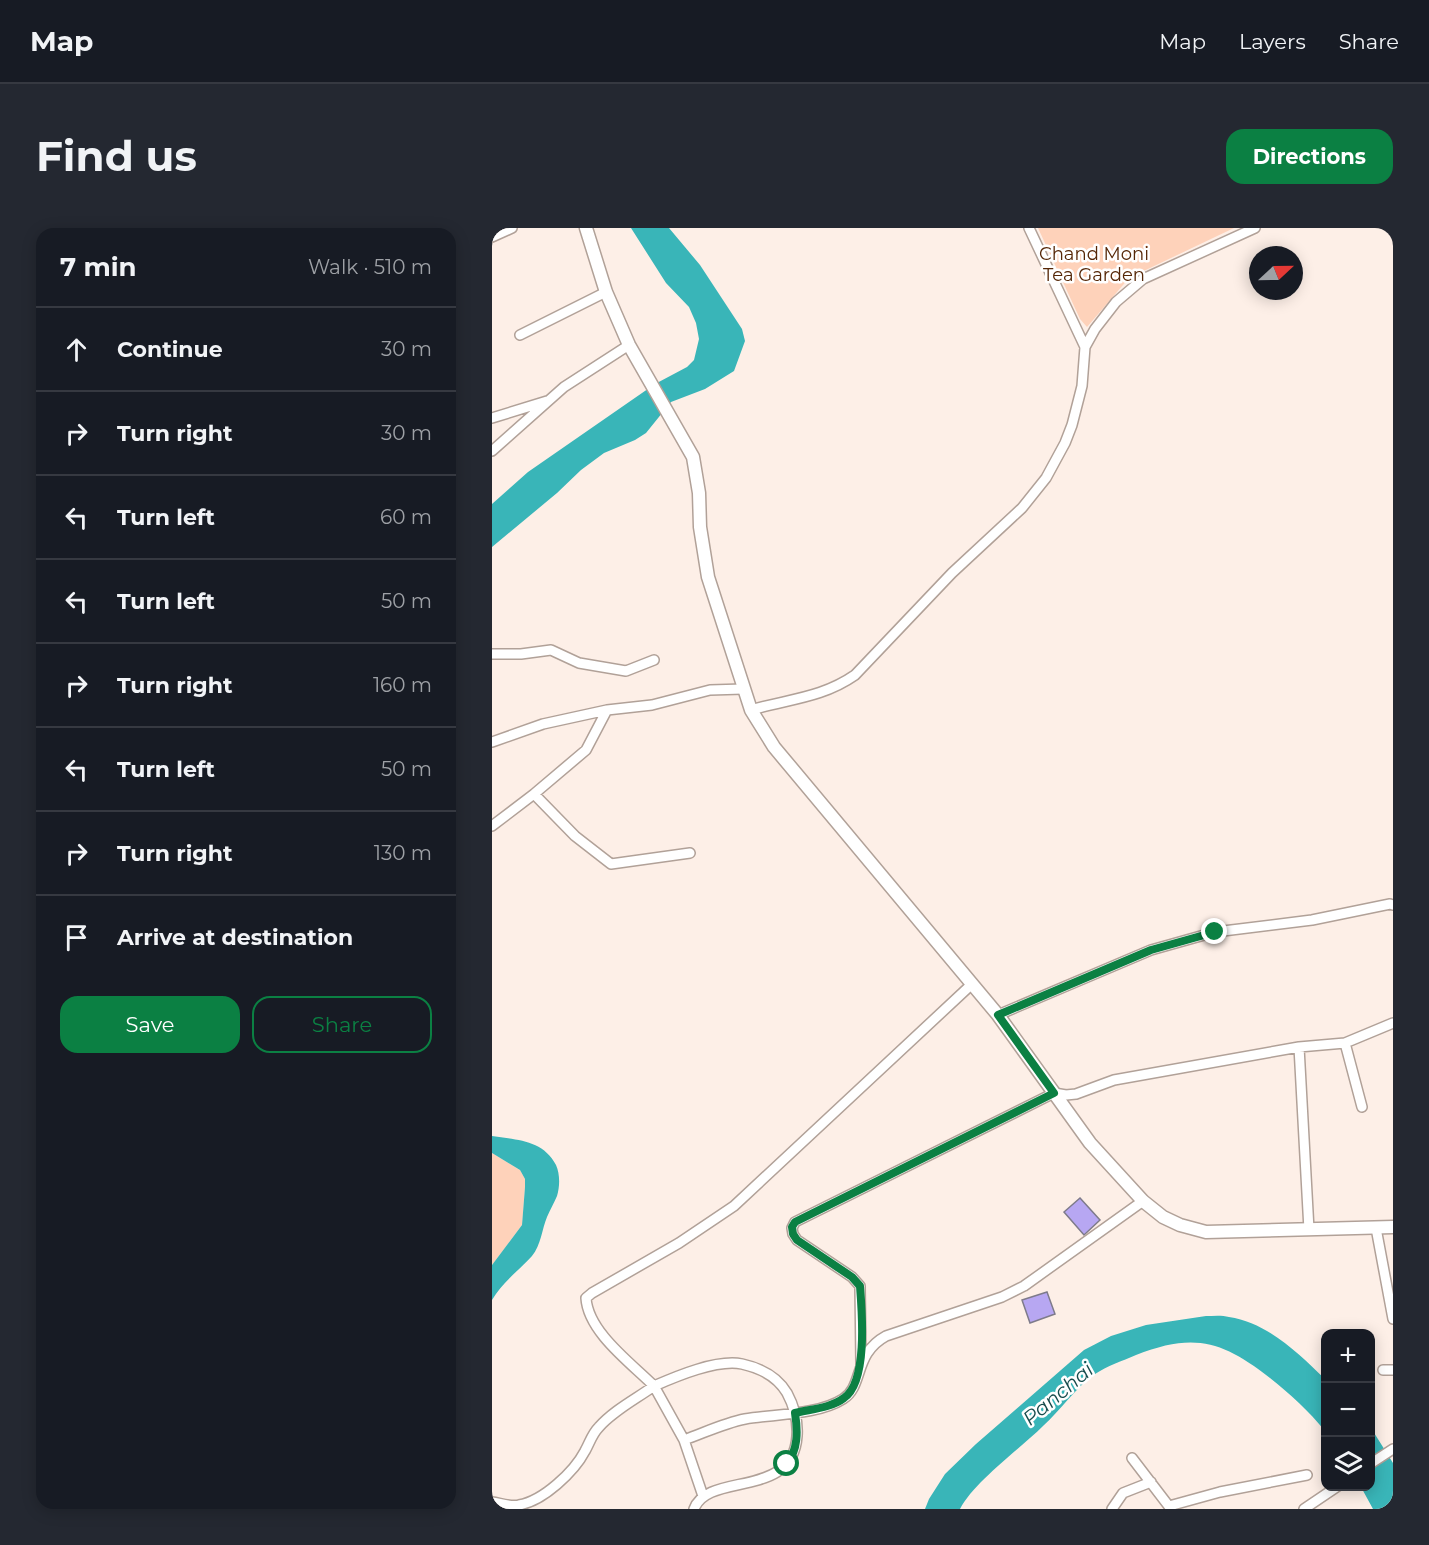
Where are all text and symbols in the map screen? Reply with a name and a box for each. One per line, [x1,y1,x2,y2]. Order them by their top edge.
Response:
text: Map [30,24,93,58]
text: Map [1159,29,1206,54]
text: Layers [1239,29,1306,54]
text: Share [1339,29,1399,54]
button: Directions [1226,129,1393,184]
text: Find us [36,130,197,182]
park label: Chand Moni Tea Garden [1039,243,1149,286]
north arrow [1249,246,1303,300]
text: 7 min [60,251,137,283]
text: Walk · 510 m [308,255,432,279]
icon: ahead [60,333,93,366]
text: Continue [117,336,223,363]
text: 30 m [381,337,432,361]
icon: right [60,417,93,450]
text: Turn right [117,420,232,447]
text: 30 m [381,421,432,445]
icon: left [60,501,93,534]
text: Turn left [117,504,215,531]
text: 60 m [380,505,432,529]
icon: left [60,585,93,618]
text: Turn left [117,588,215,615]
text: 50 m [381,589,432,613]
icon: right [60,669,93,702]
text: Turn right [117,672,232,699]
text: 160 m [373,673,432,697]
icon: left [60,753,93,786]
text: Turn left [117,756,215,783]
text: 50 m [381,757,432,781]
icon: right [60,837,93,870]
text: Turn right [117,840,232,867]
text: 130 m [374,841,432,865]
route end [1201,918,1227,944]
icon: arrive [60,921,93,954]
text: Arrive at destination [117,924,353,951]
button: Save [60,996,240,1053]
button: Share [252,996,432,1053]
map controls [1321,1329,1375,1491]
button: + [1321,1329,1375,1383]
water label: Panchai [1018,1357,1099,1430]
button: − [1321,1383,1375,1437]
button: layers [1321,1437,1375,1491]
route start [773,1450,799,1476]

